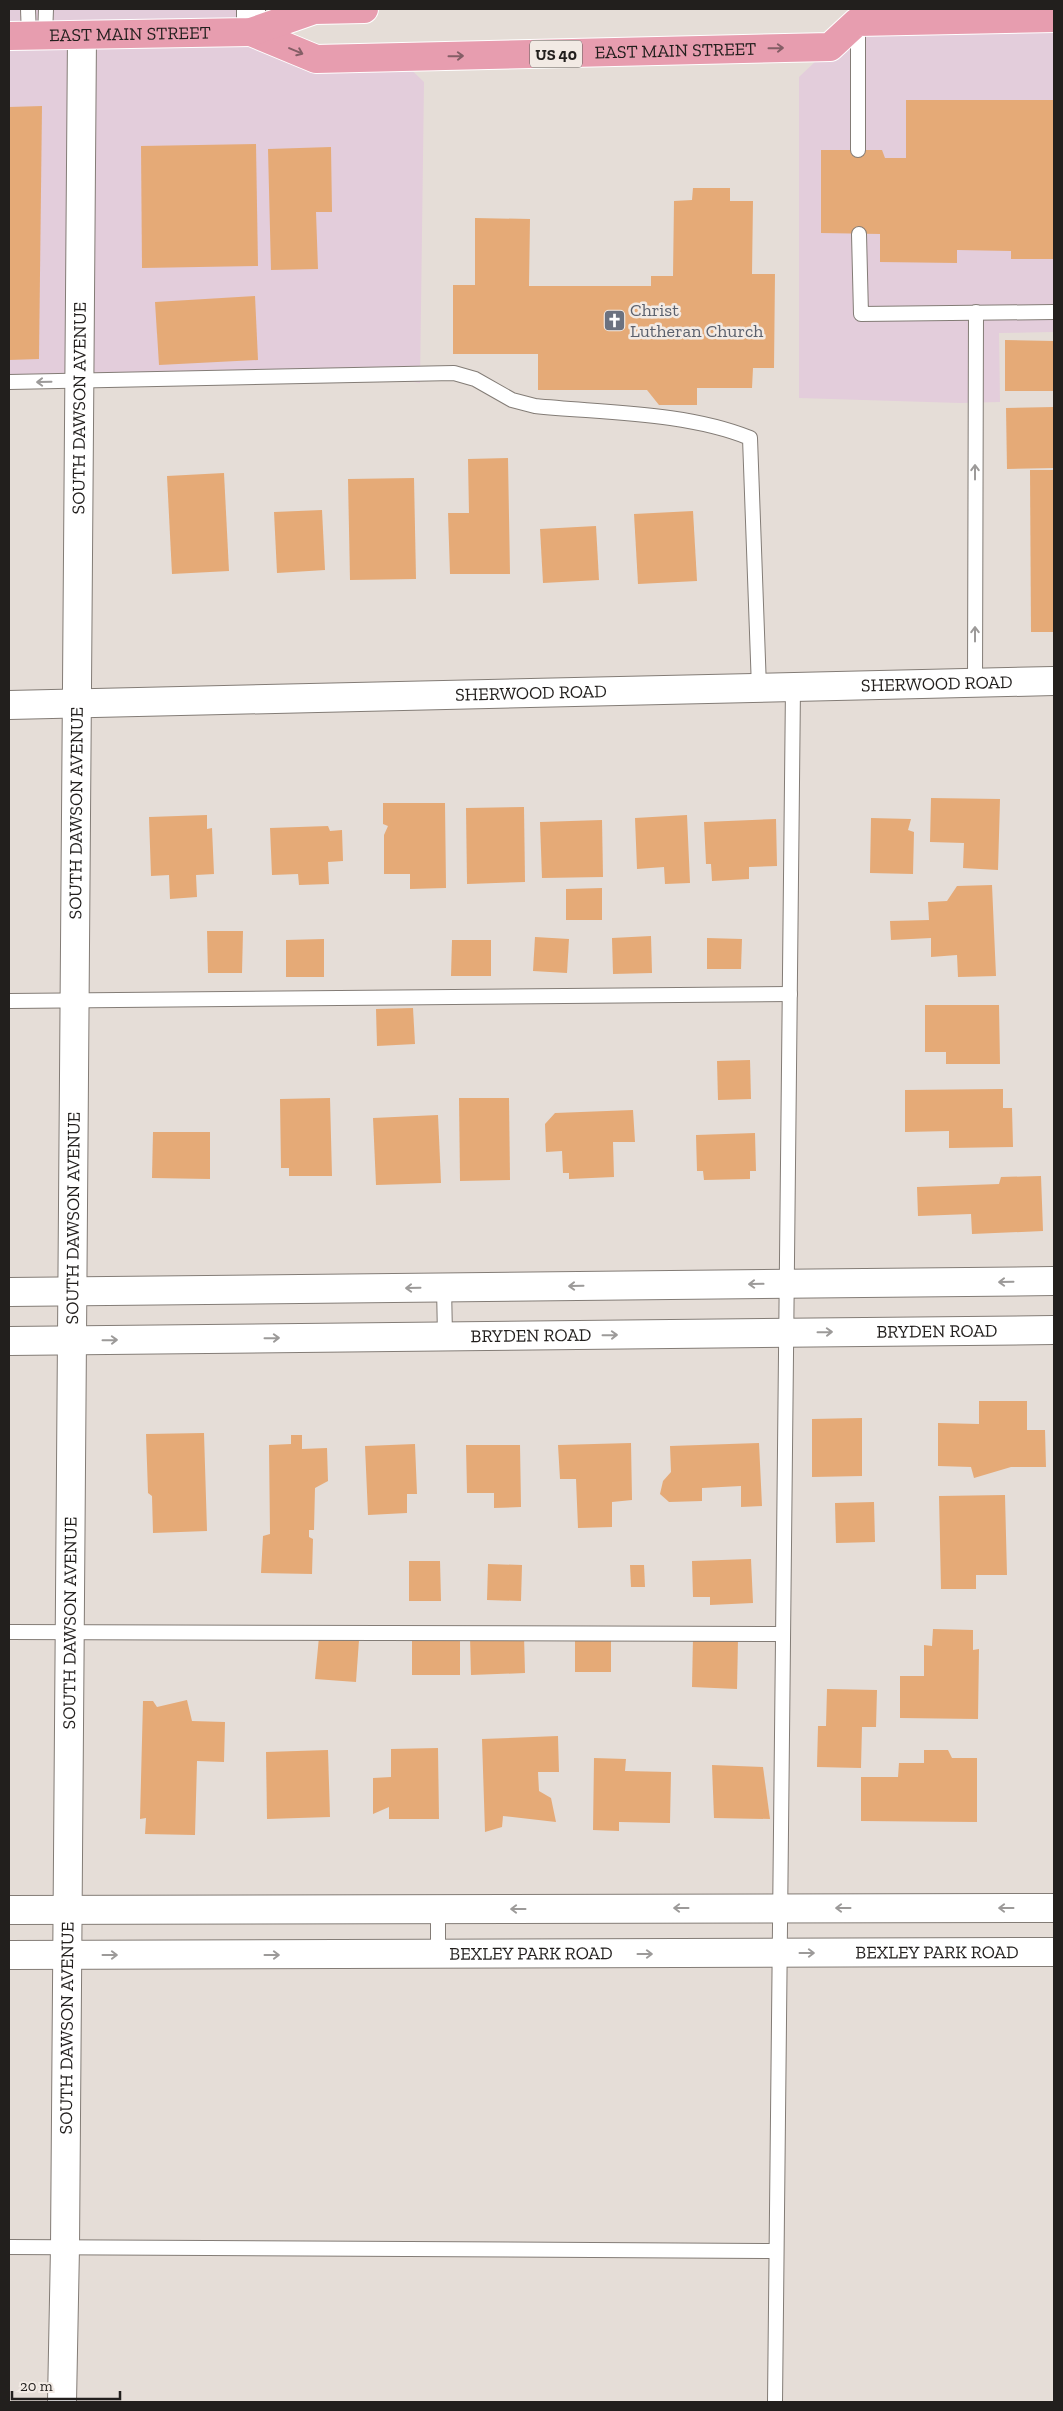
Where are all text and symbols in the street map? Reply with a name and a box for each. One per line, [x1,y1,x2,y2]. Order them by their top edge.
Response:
street label: EAST MAIN STREET [49,22,211,46]
street label: EAST MAIN STREET [594,38,757,63]
road number: US 40 [530,41,582,68]
one-way arrow [768,43,784,53]
one-way arrow [288,46,303,56]
one-way arrow [448,51,464,61]
place label: Christ Lutheran Church [630,299,763,342]
street label: SOUTH DAWSON AVENUE [67,302,91,515]
church icon: Christ Lutheran Church [602,308,626,332]
one-way arrow [36,377,52,386]
one-way arrow [970,464,980,480]
one-way arrow [970,627,980,643]
street label: SHERWOOD ROAD [861,671,1013,696]
street label: SHERWOOD ROAD [455,680,607,706]
street label: SOUTH DAWSON AVENUE [64,707,88,919]
street label: SOUTH DAWSON AVENUE [61,1112,85,1324]
one-way arrow [998,1277,1014,1286]
one-way arrow [748,1279,764,1289]
one-way arrow [568,1281,584,1291]
one-way arrow [405,1283,422,1293]
street label: BRYDEN ROAD [876,1320,998,1343]
street label: BRYDEN ROAD [470,1324,592,1347]
one-way arrow [816,1327,833,1337]
one-way arrow [602,1330,618,1340]
one-way arrow [264,1333,280,1343]
one-way arrow [102,1335,118,1345]
street label: SOUTH DAWSON AVENUE [58,1517,82,1729]
one-way arrow [673,1903,689,1913]
one-way arrow [835,1903,852,1913]
one-way arrow [998,1903,1014,1913]
one-way arrow [510,1904,526,1914]
street label: SOUTH DAWSON AVENUE [55,1922,78,2134]
street label: BEXLEY PARK ROAD [855,1941,1019,1964]
street label: BEXLEY PARK ROAD [449,1942,613,1965]
one-way arrow [799,1948,815,1958]
one-way arrow [636,1949,653,1959]
one-way arrow [102,1950,118,1960]
one-way arrow [264,1950,280,1960]
scale bar [12,2368,120,2400]
text: 20 m [20,2377,53,2395]

